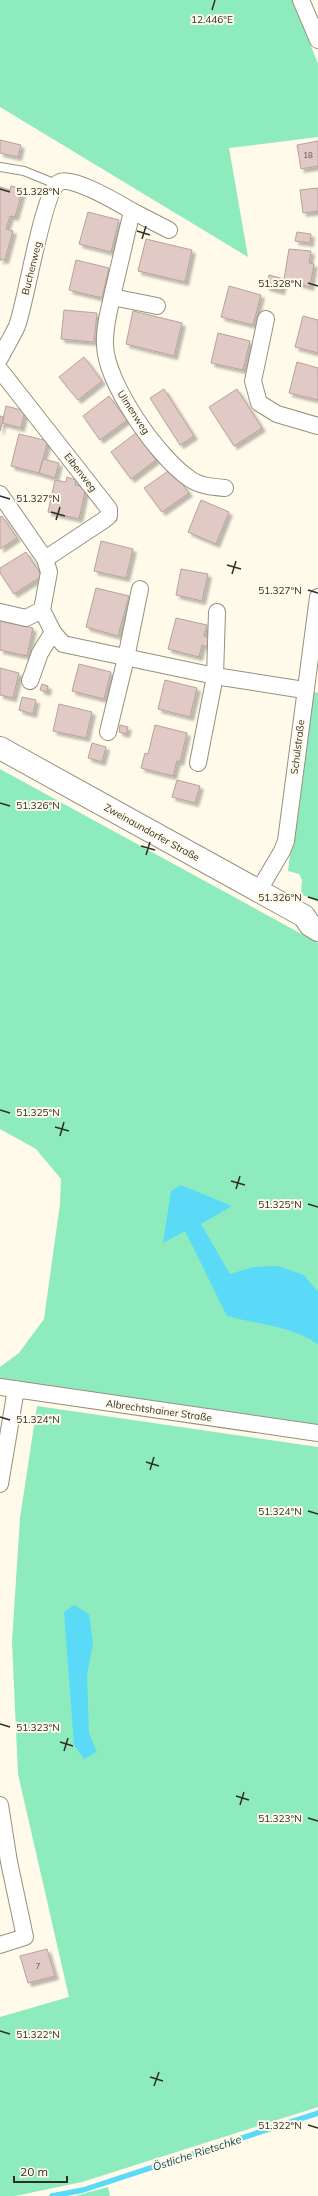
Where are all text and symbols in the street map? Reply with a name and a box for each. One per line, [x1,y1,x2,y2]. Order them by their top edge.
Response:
text: 12.446°E [191,13,233,26]
house number: 18 [303,150,313,160]
text: 51.328°N [16,185,60,198]
street label: Buchenweg [19,240,44,296]
text: 51.328°N [258,277,302,290]
street label: Ulmenweg [115,388,153,437]
street label: Eibenweg [61,450,100,494]
text: 51.327°N [16,492,60,505]
text: 51.327°N [258,584,302,597]
street label: Schulstraße [288,719,307,775]
text: 51.326°N [16,799,60,812]
street label: Zweinaundorfer Straße [102,801,202,864]
text: 51.326°N [258,891,302,904]
text: 51.325°N [16,1106,60,1119]
text: 51.325°N [258,1198,302,1211]
street label: Albrechtshainer Straße [105,1397,213,1424]
text: 51.324°N [16,1413,60,1426]
text: 51.324°N [258,1505,302,1518]
text: 51.323°N [16,1721,60,1734]
text: 51.323°N [258,1812,302,1825]
house number: 7 [36,1961,41,1971]
text: 51.322°N [16,2028,60,2041]
text: 51.322°N [258,2119,302,2132]
water label: Östliche Rietschke [151,2132,243,2174]
scale bar [14,2158,67,2184]
text: 20 m [20,2164,48,2179]

